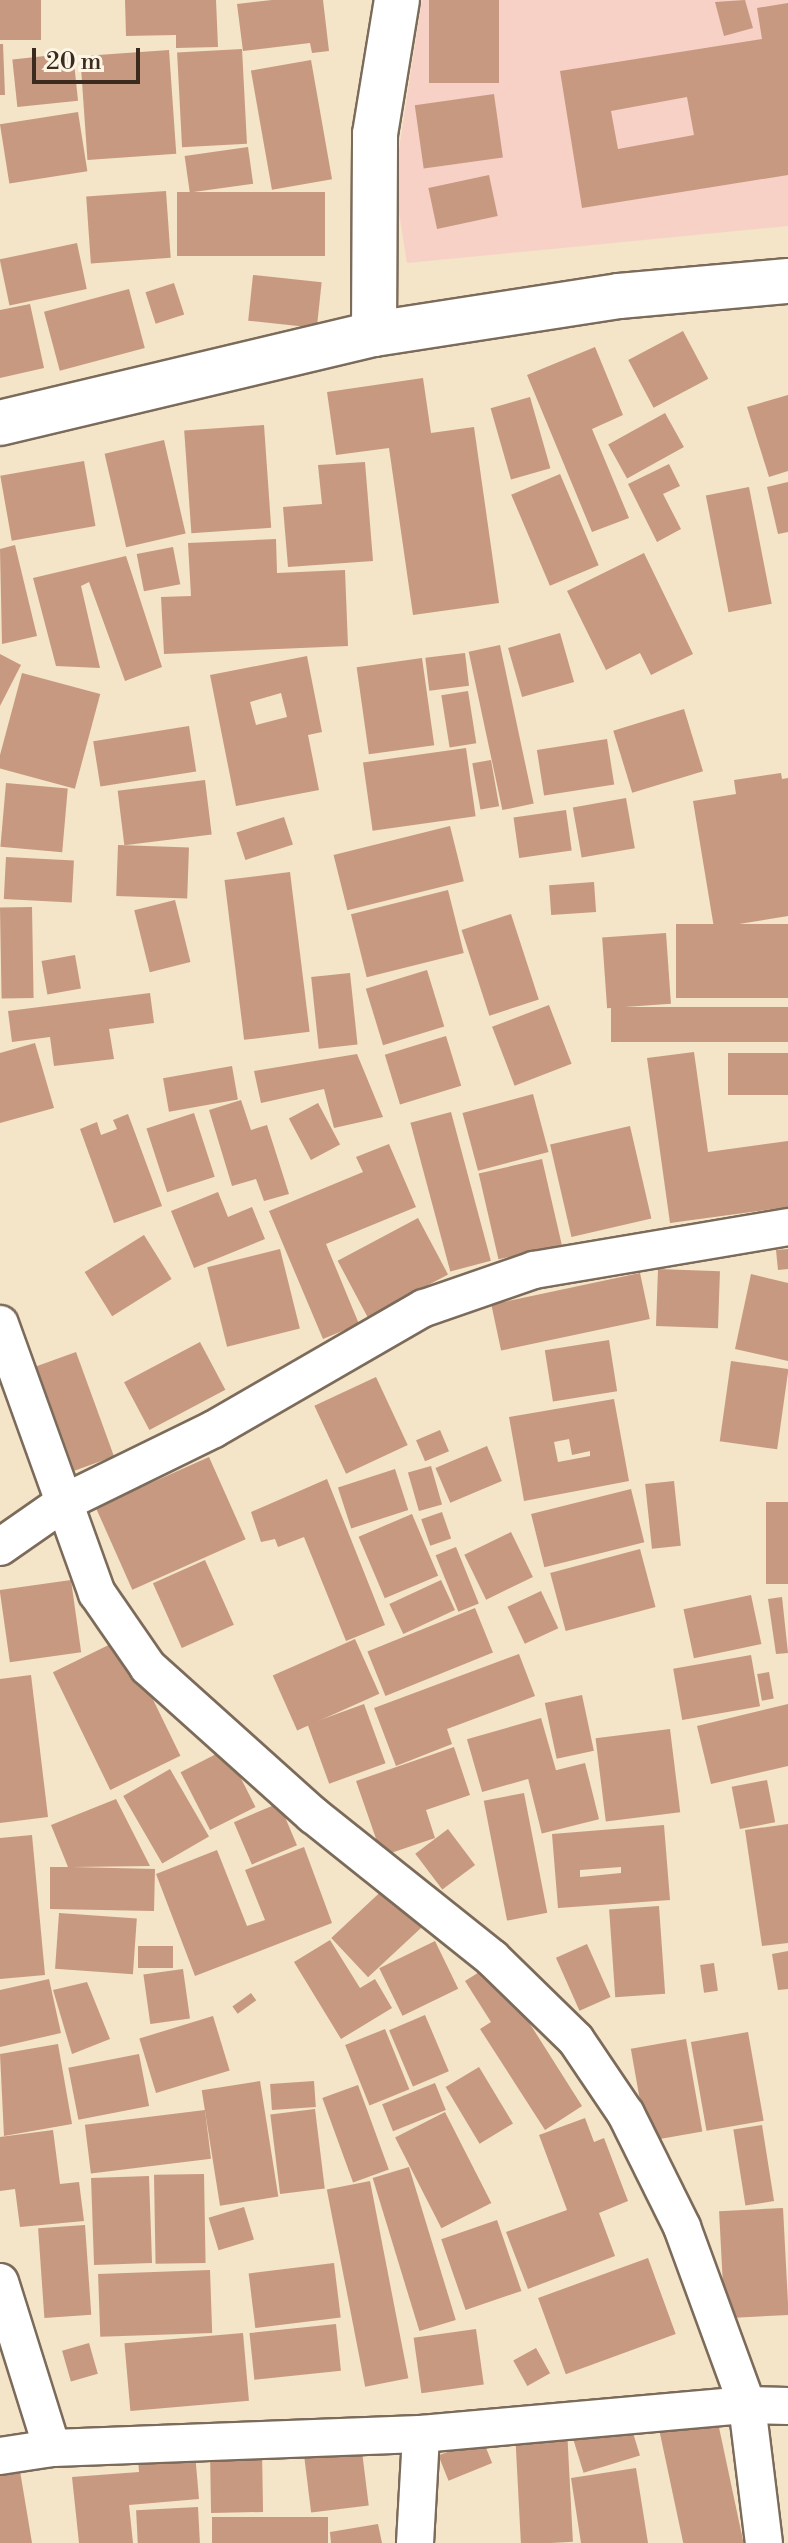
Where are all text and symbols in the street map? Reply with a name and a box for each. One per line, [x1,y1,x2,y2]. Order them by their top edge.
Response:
scale bar [36,32,144,82]
text: 20 m [46,47,102,77]

